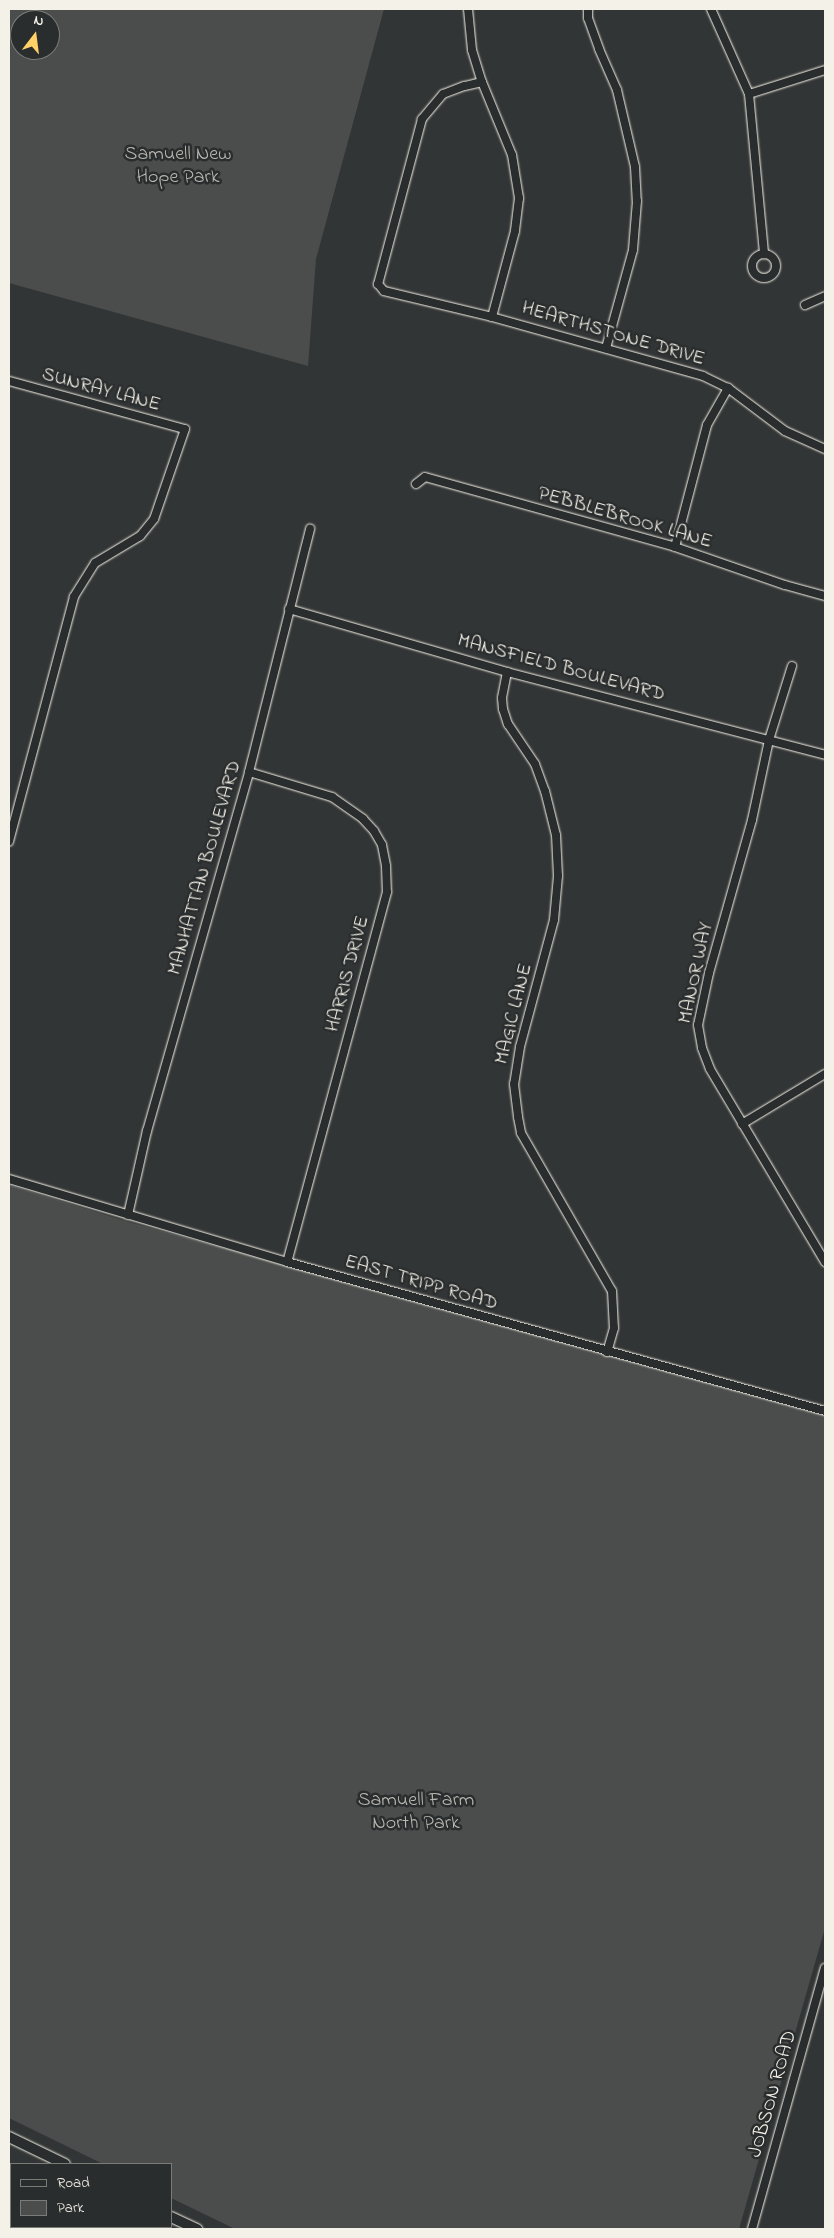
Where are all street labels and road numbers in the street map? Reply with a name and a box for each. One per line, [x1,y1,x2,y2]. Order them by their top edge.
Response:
street label: HEARTHSTONE DRIVE [519,296,707,372]
street label: SUNRAY LANE [39,363,163,417]
street label: PEBBLEBROOK LANE [535,482,715,554]
street label: MANSFIELD BOULEVARD [455,629,667,707]
street label: MANHATTAN BOULEVARD [163,758,247,978]
street label: HARRIS DRIVE [321,913,375,1035]
street label: MANOR WAY [674,920,718,1026]
street label: MAGIC LANE [490,961,538,1067]
street label: EAST TRIPP ROAD [342,1250,500,1316]
street label: JOBSON ROAD [743,2028,803,2160]

